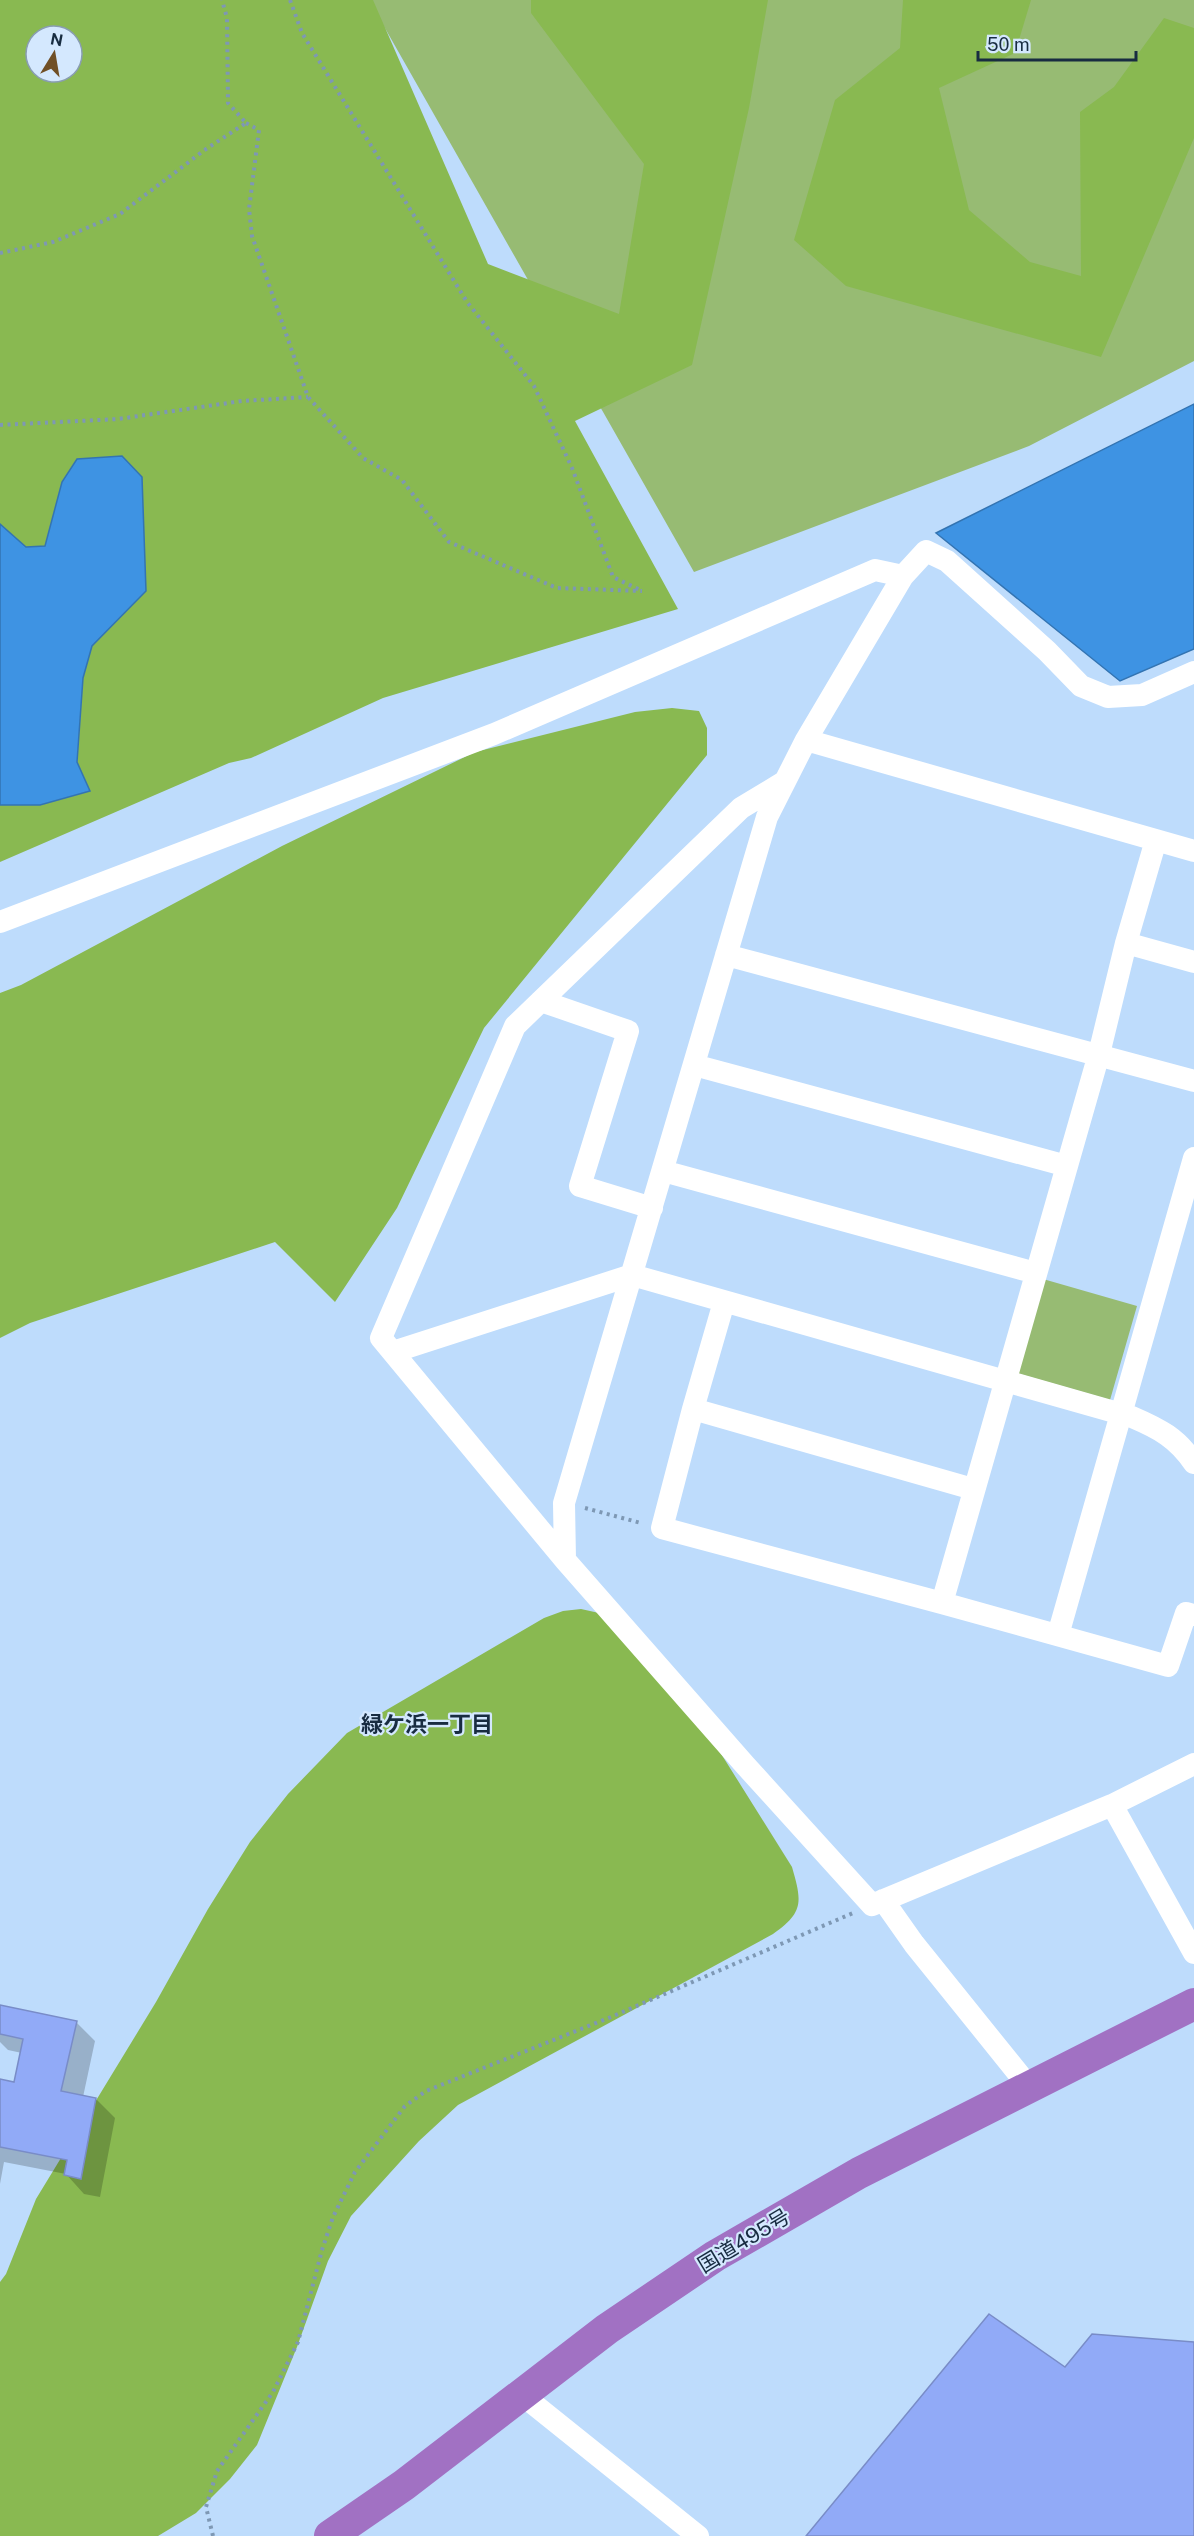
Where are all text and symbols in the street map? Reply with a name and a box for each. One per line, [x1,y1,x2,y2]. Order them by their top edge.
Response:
north arrow [24,24,84,84]
scale bar [978,24,1136,62]
text: N [49,29,65,50]
text: 50 m [987,34,1030,55]
district label: 緑ケ浜一丁目 [361,1711,493,1737]
street label: 国道495号 [693,2203,794,2278]

